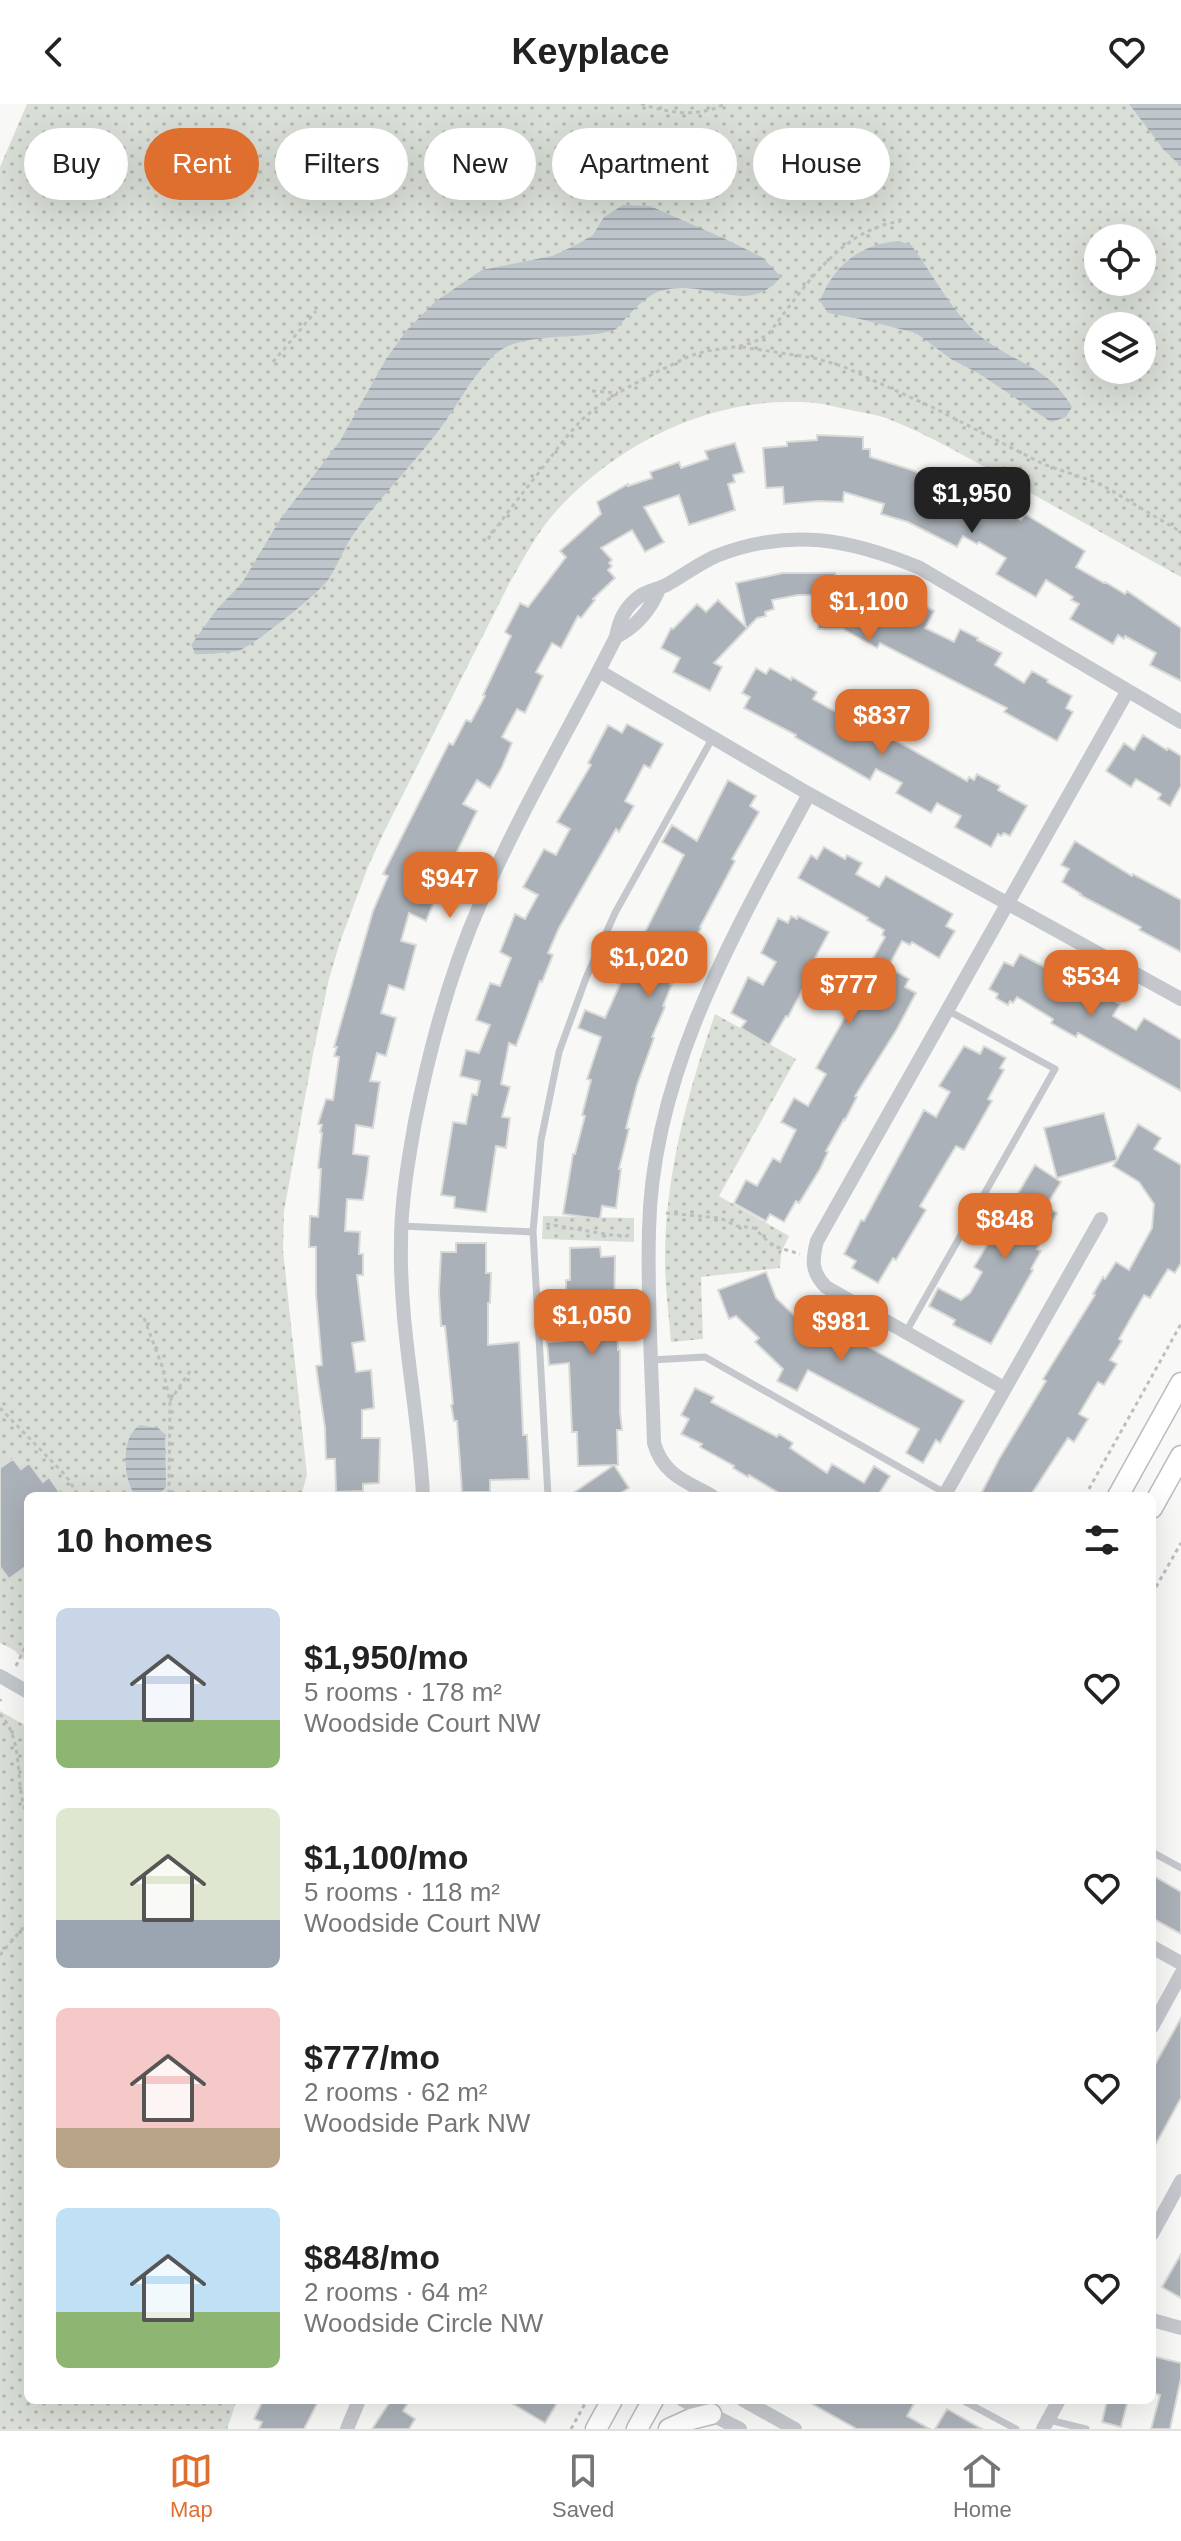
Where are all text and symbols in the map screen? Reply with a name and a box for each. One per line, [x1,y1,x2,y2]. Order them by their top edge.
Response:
icon: back [32,30,76,74]
icon: heart [1105,30,1149,74]
text: Keyplace [511,31,670,72]
chip: Buy [24,128,128,200]
chip: Rent [144,128,259,200]
chip: Filters [275,128,408,200]
chip: New [424,128,536,200]
chip: Apartment [552,128,737,200]
chip: House [753,128,890,200]
map controls [1084,224,1156,384]
button: locate [1084,224,1156,296]
button: layers [1084,312,1156,384]
pin: $1,950 [907,467,1037,535]
text: $1,950 [932,478,1012,508]
pin: $1,100 [804,575,934,643]
text: $1,100 [829,586,909,616]
pin: $837 [835,689,929,757]
text: $837 [853,700,911,730]
pin: $947 [403,852,497,920]
text: $947 [421,863,479,893]
pin: $1,020 [584,931,714,999]
text: $1,020 [609,942,689,972]
pin: $534 [1044,950,1138,1018]
pin: $777 [802,958,896,1026]
text: $534 [1062,961,1120,991]
text: $777 [820,969,878,999]
pin: $848 [958,1193,1052,1261]
text: $848 [976,1204,1034,1234]
pin: $1,050 [527,1289,657,1357]
pin: $981 [794,1295,888,1363]
text: $1,050 [552,1300,632,1330]
text: $981 [812,1306,870,1336]
icon: filters [1080,1518,1124,1562]
text: 10 homes [56,1521,213,1559]
text: $1,950/mo [304,1638,468,1676]
icon: home [120,1640,216,1736]
icon: heart [1080,1666,1124,1710]
text: 5 rooms · 178 m² [304,1677,502,1707]
text: Woodside Court NW [304,1708,541,1738]
text: $1,100/mo [304,1838,468,1876]
icon: home [120,1840,216,1936]
icon: heart [1080,1866,1124,1910]
text: 5 rooms · 118 m² [304,1877,500,1907]
text: Woodside Court NW [304,1908,541,1938]
text: $777/mo [304,2038,440,2076]
icon: home [120,2040,216,2136]
icon: heart [1080,2066,1124,2110]
text: 2 rooms · 62 m² [304,2077,488,2107]
text: Woodside Park NW [304,2108,530,2138]
text: $848/mo [304,2238,440,2276]
icon: home [120,2240,216,2336]
icon: heart [1080,2266,1124,2310]
text: 2 rooms · 64 m² [304,2277,488,2307]
text: Woodside Circle NW [304,2308,543,2338]
tab: Map [169,2449,213,2523]
tab: Saved [552,2449,614,2523]
tab: Home [953,2449,1012,2523]

